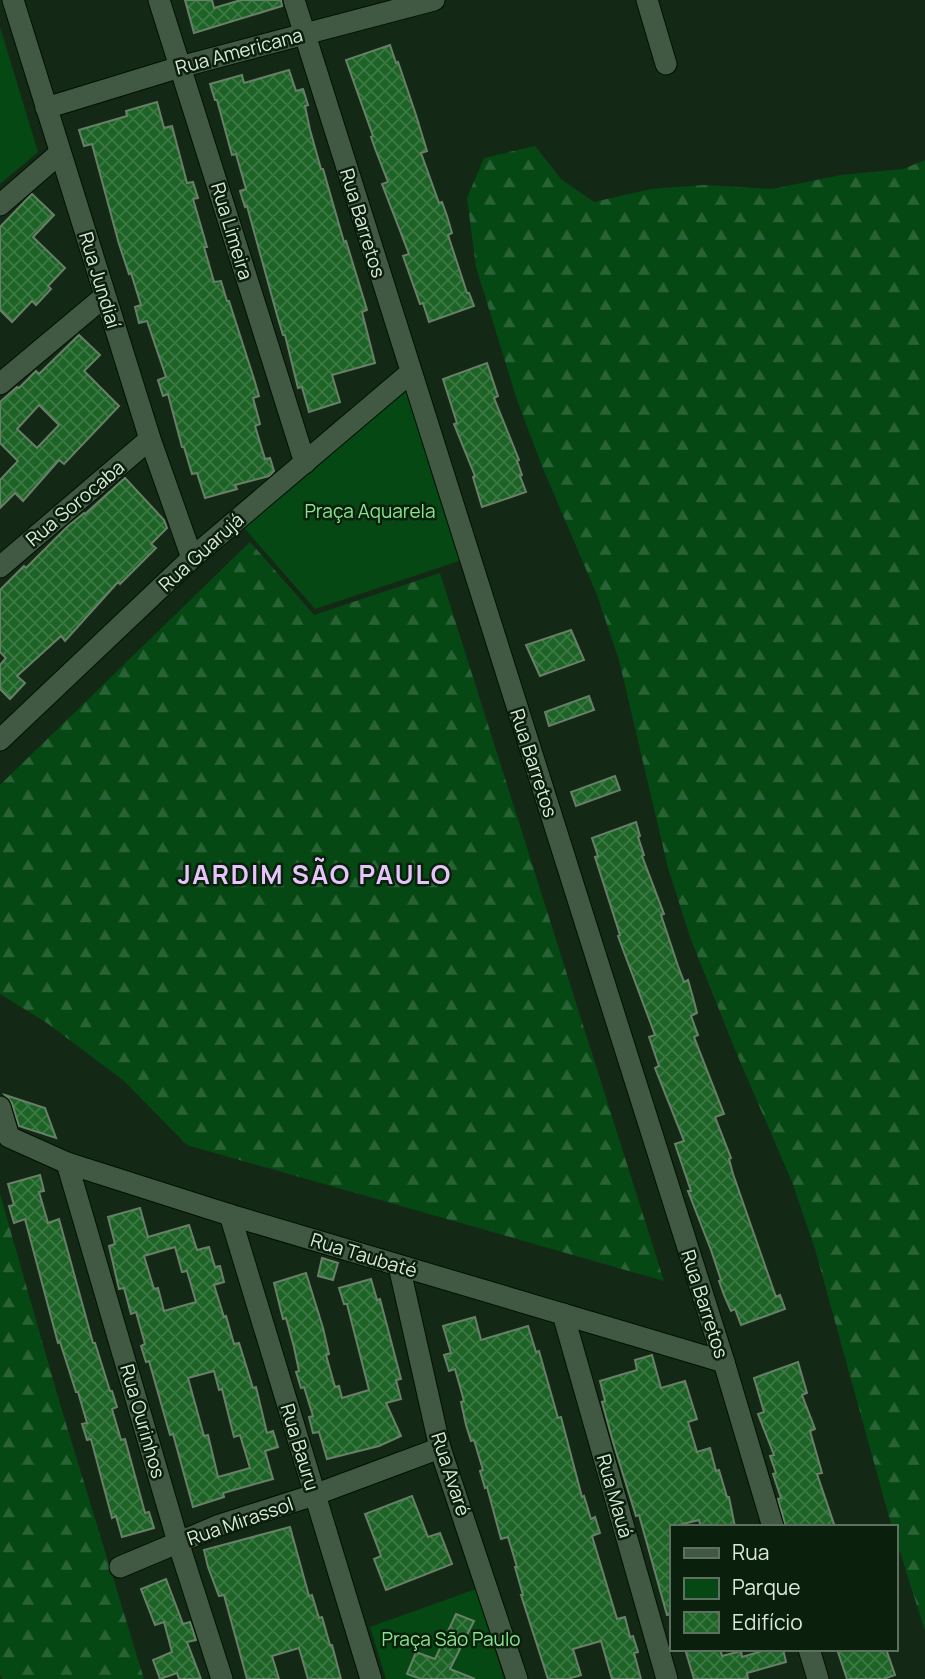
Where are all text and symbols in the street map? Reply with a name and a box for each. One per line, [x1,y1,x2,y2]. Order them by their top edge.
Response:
street label: Rua Americana [172,21,306,81]
street label: Rua Barretos [334,165,392,281]
street label: Rua Limeira [205,179,259,283]
street label: Rua Jundiaí [73,229,127,331]
street label: Rua Sorocaba [20,454,130,552]
park label: Praça Aquarela [304,498,436,524]
street label: Rua Guarujá [153,507,249,597]
street label: Rua Barretos [504,705,564,821]
district label: JARDIM SÃO PAULO [178,856,452,892]
street label: Rua Taubaté [308,1226,420,1284]
street label: Rua Barretos [675,1246,735,1362]
street label: Rua Ourinhos [114,1361,172,1481]
street label: Rua Bauru [275,1401,325,1493]
street label: Rua Avaré [425,1429,477,1519]
street label: Rua Mauá [591,1451,639,1541]
street label: Rua Mirassol [183,1491,297,1551]
legend [670,1525,897,1651]
text: Rua [732,1538,769,1566]
text: Parque [732,1573,801,1601]
text: Edifício [732,1608,803,1636]
park label: Praça São Paulo [381,1626,521,1652]

